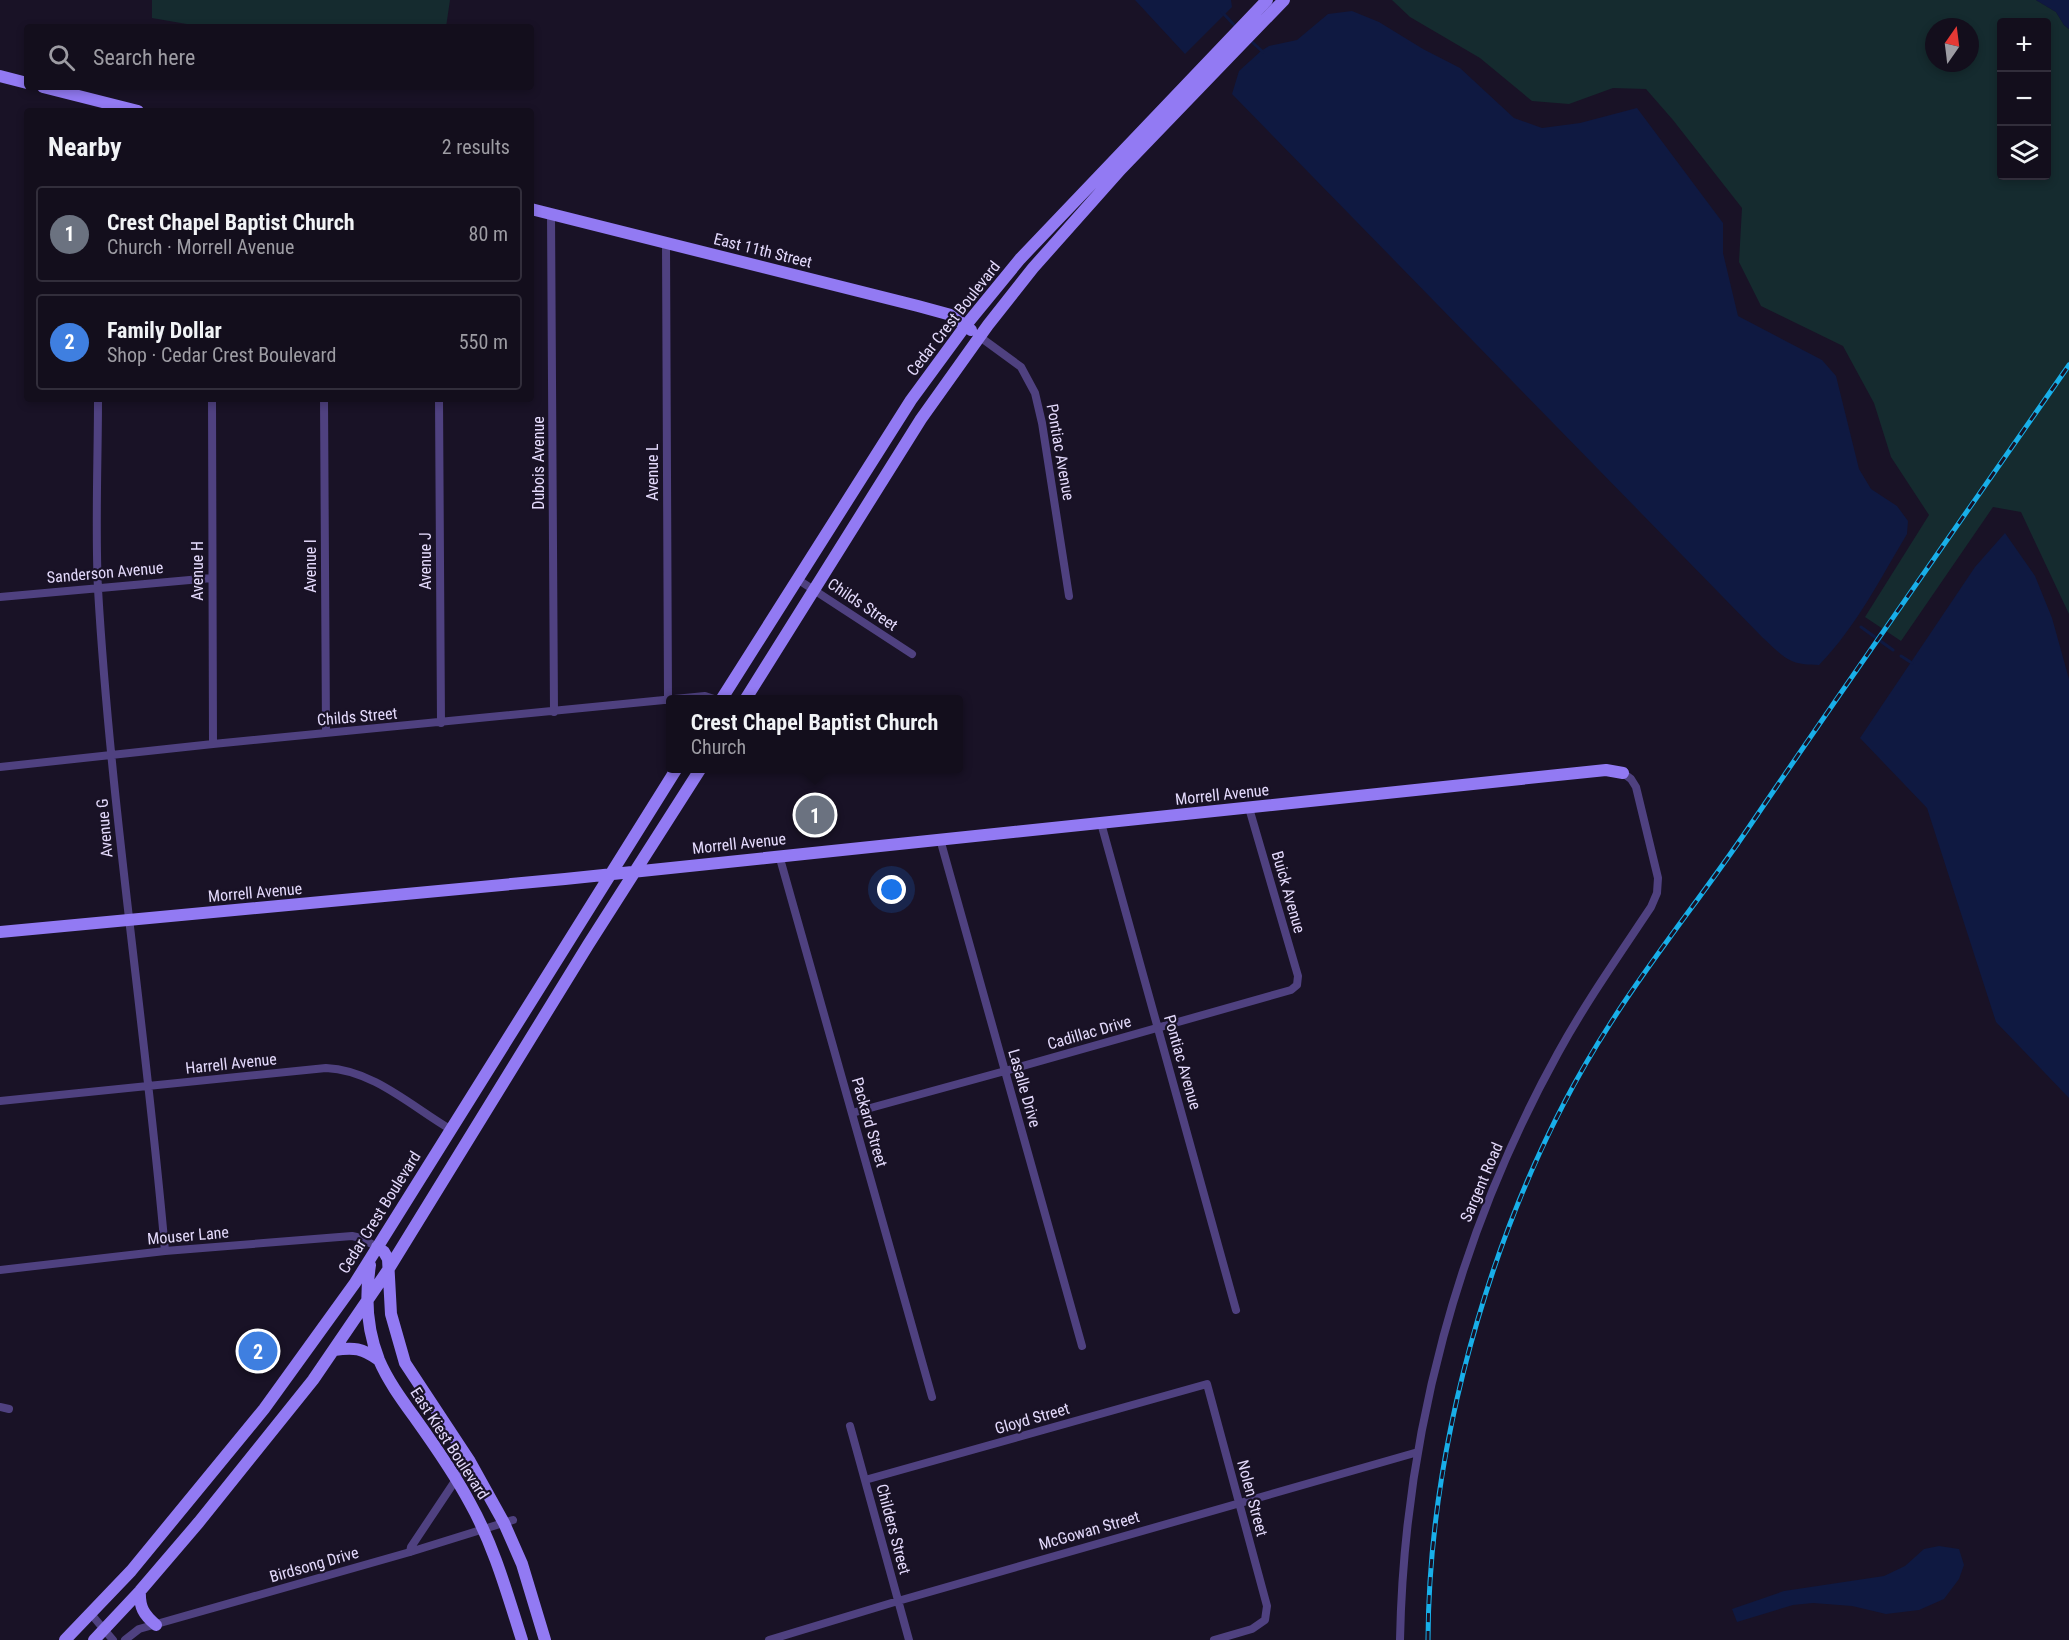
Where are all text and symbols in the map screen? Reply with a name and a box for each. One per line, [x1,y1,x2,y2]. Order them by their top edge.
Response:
north arrow [1925,18,1979,72]
map controls [1997,18,2051,180]
button: + [1997,18,2051,72]
search box [24,24,534,90]
icon: search [45,41,78,74]
text: Search here [93,45,195,70]
button: − [1997,72,2051,126]
button: layers [1997,126,2051,180]
text: Nearby [48,132,122,162]
text: 2 results [442,135,510,159]
text: Crest Chapel Baptist Church [107,210,355,235]
text: 1 [64,222,75,246]
text: 80 m [469,222,508,246]
street label: East 11th Street [712,229,814,272]
text: Church · Morrell Avenue [107,235,294,259]
street label: Cedar Crest Boulevard [903,257,1004,379]
text: Family Dollar [107,318,222,343]
text: 2 [64,330,75,354]
text: 550 m [459,330,508,354]
text: Shop · Cedar Crest Boulevard [107,343,336,367]
street label: Pontiac Avenue [1043,402,1078,502]
street label: Dubois Avenue [529,416,548,510]
street label: Avenue L [643,443,662,501]
street label: Avenue J [416,532,435,590]
street label: Avenue I [301,539,320,593]
street label: Avenue H [188,541,207,601]
street label: Sanderson Avenue [46,558,164,587]
street label: Childs Street [824,574,902,635]
popup [666,695,963,773]
street label: Childs Street [316,704,398,729]
text: Crest Chapel Baptist Church [691,710,938,735]
text: Church [691,735,746,759]
street label: Morrell Avenue [1174,780,1270,809]
pin: 1 [796,792,834,838]
street label: Avenue G [92,798,117,858]
street label: Morrell Avenue [691,829,787,858]
street label: Buick Avenue [1268,849,1309,935]
your location [877,875,906,904]
street label: Morrell Avenue [207,879,303,906]
street label: Cadillac Drive [1045,1011,1133,1054]
street label: Pontiac Avenue [1160,1013,1205,1112]
street label: Lasalle Drive [1004,1047,1045,1130]
street label: Harrell Avenue [184,1049,278,1078]
street label: Packard Street [848,1075,891,1169]
street label: Sargent Road [1456,1140,1507,1225]
street label: Cedar Crest Boulevard [334,1148,425,1277]
street label: Mouser Lane [147,1222,230,1249]
pin: 2 [238,1328,278,1374]
street label: East Kiest Boulevard [406,1384,493,1503]
street label: Gloyd Street [993,1399,1072,1438]
street label: Nolen Street [1233,1458,1272,1539]
street label: Childers Street [872,1482,915,1577]
street label: McGowan Street [1037,1507,1142,1554]
street label: Birdsong Drive [267,1543,361,1586]

